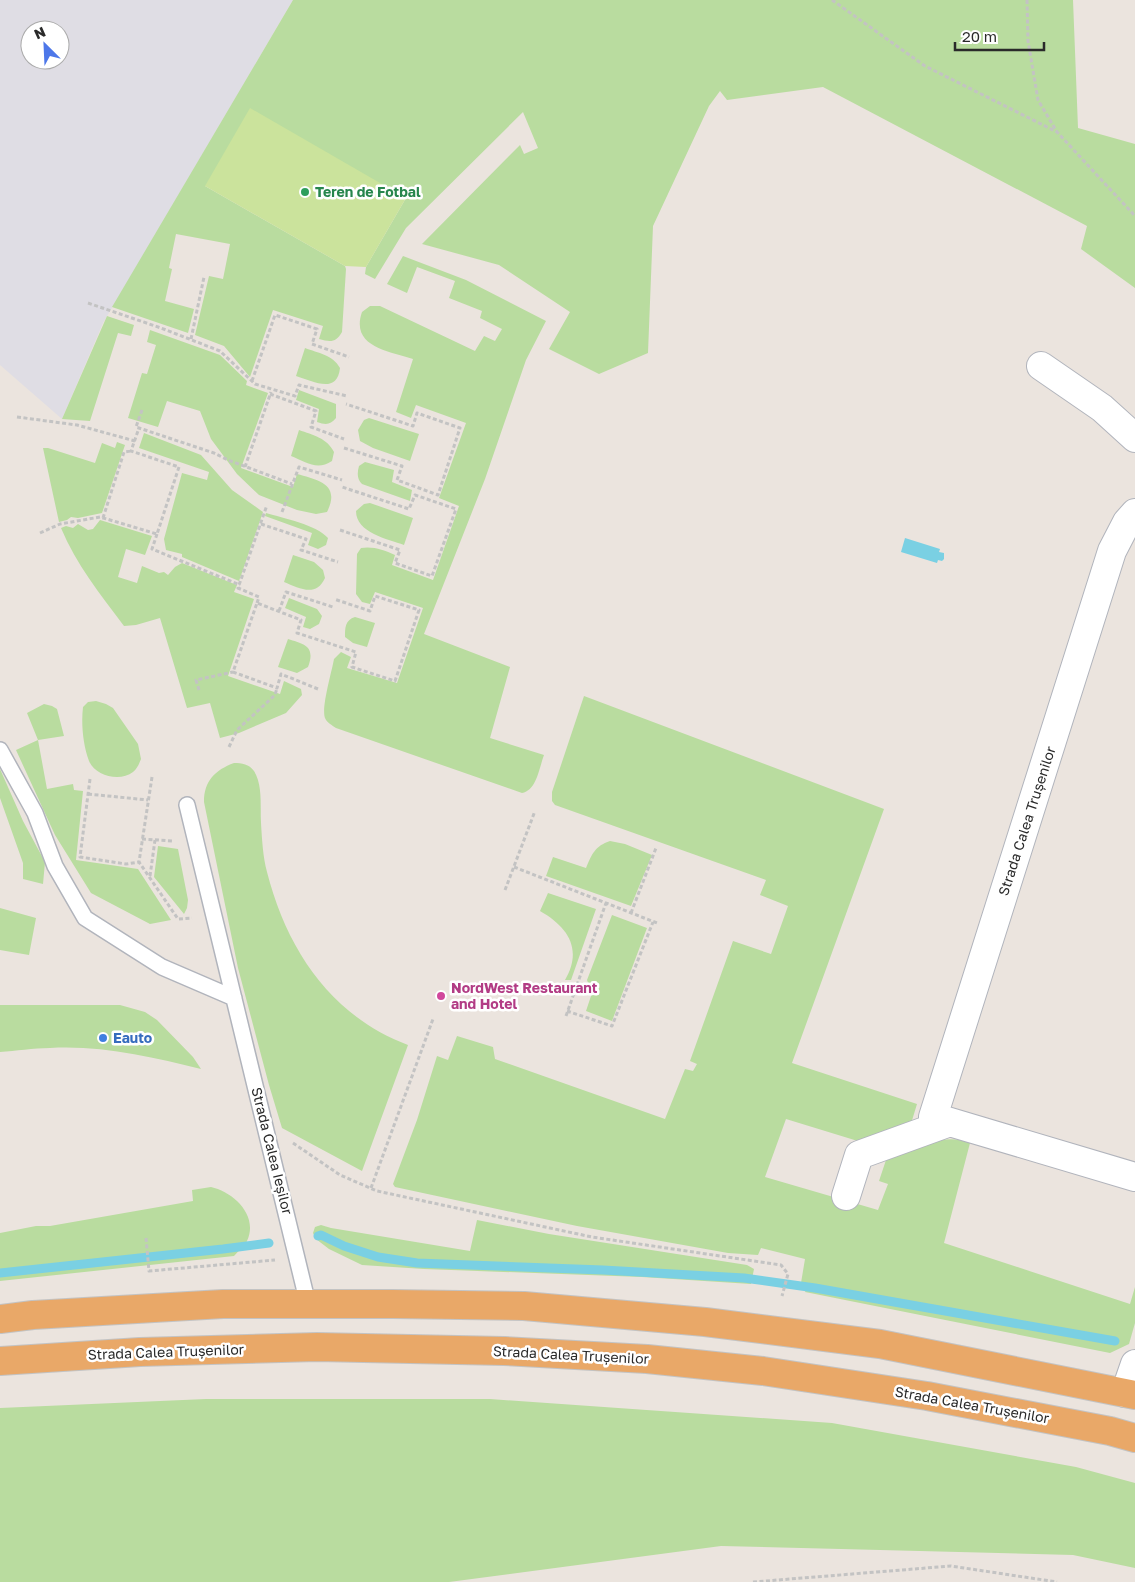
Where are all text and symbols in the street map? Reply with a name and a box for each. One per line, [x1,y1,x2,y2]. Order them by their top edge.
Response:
north arrow [20,20,70,70]
scale bar [955,20,1044,52]
text: N [31,23,48,43]
text: 20 m [962,27,997,45]
place label: Teren de Fotbal [315,183,421,200]
marker: Teren de Fotbal [299,186,311,198]
street label: Strada Calea Trușenilor [994,743,1059,898]
place label: NordWest Restaurant and Hotel [451,979,598,1012]
marker: NordWest Restaurant and Hotel [435,990,447,1002]
place label: Eauto [113,1029,152,1046]
marker: Eauto [97,1032,109,1044]
street label: Strada Calea Ieșilor [248,1085,297,1217]
street label: Strada Calea Trușenilor [88,1340,245,1363]
street label: Strada Calea Trușenilor [493,1342,650,1367]
street label: Strada Calea Trușenilor [894,1383,1051,1427]

